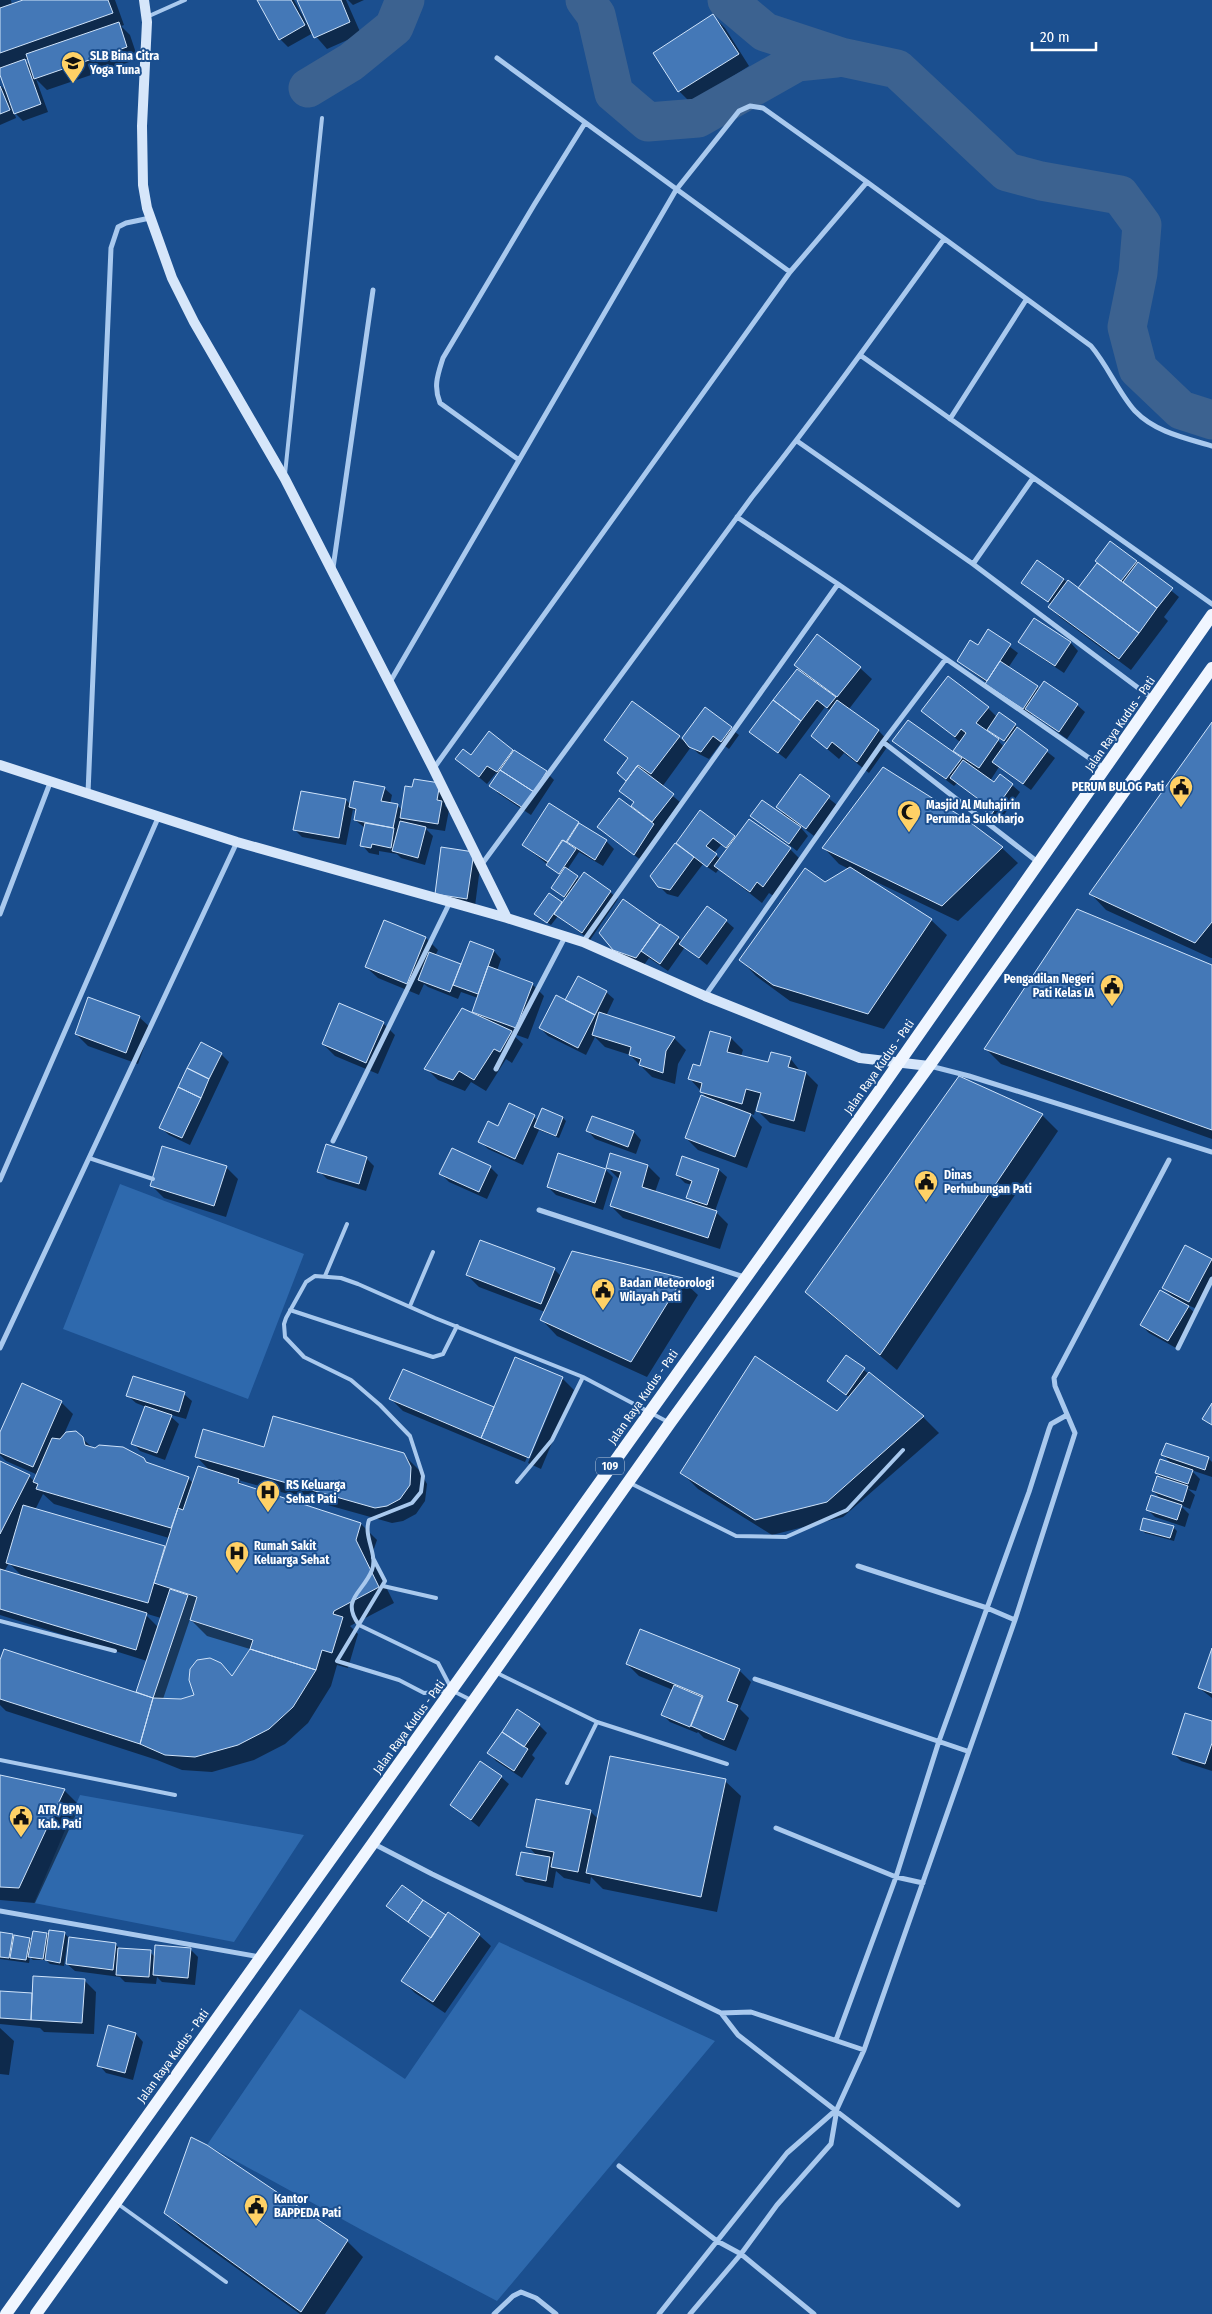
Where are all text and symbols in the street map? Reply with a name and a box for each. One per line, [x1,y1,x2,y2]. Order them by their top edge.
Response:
scale bar [1032,20,1096,52]
text: 20 m [1040,28,1070,46]
place label: SLB Bina Citra Yoga Tuna [89,49,159,77]
school or university icon: SLB Bina Citra Yoga Tuna [60,50,86,84]
street label: Jalan Raya Kudus - Pati [1082,674,1158,774]
public building icon: PERUM BULOG Pati [1168,774,1194,808]
place label: PERUM BULOG Pati [1072,780,1164,794]
place label: Masjid Al Muhajirin Perumda Sukoharjo [926,798,1024,826]
mosque icon: Masjid Al Muhajirin Perumda Sukoharjo [896,799,922,833]
place label: Pengadilan Negeri Pati Kelas IA [1004,972,1094,1000]
public building icon: Pengadilan Negeri Pati Kelas IA [1099,973,1125,1007]
street label: Jalan Raya Kudus - Pati [841,1017,917,1117]
place label: Dinas Perhubungan Pati [944,1168,1032,1196]
public building icon: Dinas Perhubungan Pati [913,1169,939,1203]
place label: Badan Meteorologi Wilayah Pati [620,1276,714,1304]
public building icon: Badan Meteorologi Wilayah Pati [590,1277,616,1311]
street label: Jalan Raya Kudus - Pati [605,1347,681,1447]
road number: 109 [596,1458,624,1474]
place label: RS Keluarga Sehat Pati [286,1478,346,1506]
hospital icon: RS Keluarga Sehat Pati [255,1479,281,1513]
place label: Rumah Sakit Keluarga Sehat [254,1539,330,1567]
hospital icon: Rumah Sakit Keluarga Sehat [224,1540,250,1574]
street label: Jalan Raya Kudus - Pati [370,1678,448,1776]
place label: ATR/BPN Kab. Pati [37,1803,83,1831]
public building icon: ATR/BPN Kab. Pati [8,1804,34,1838]
street label: Jalan Raya Kudus - Pati [134,2007,212,2105]
place label: Kantor BAPPEDA Pati [274,2192,341,2220]
public building icon: Kantor BAPPEDA Pati [243,2193,269,2227]

